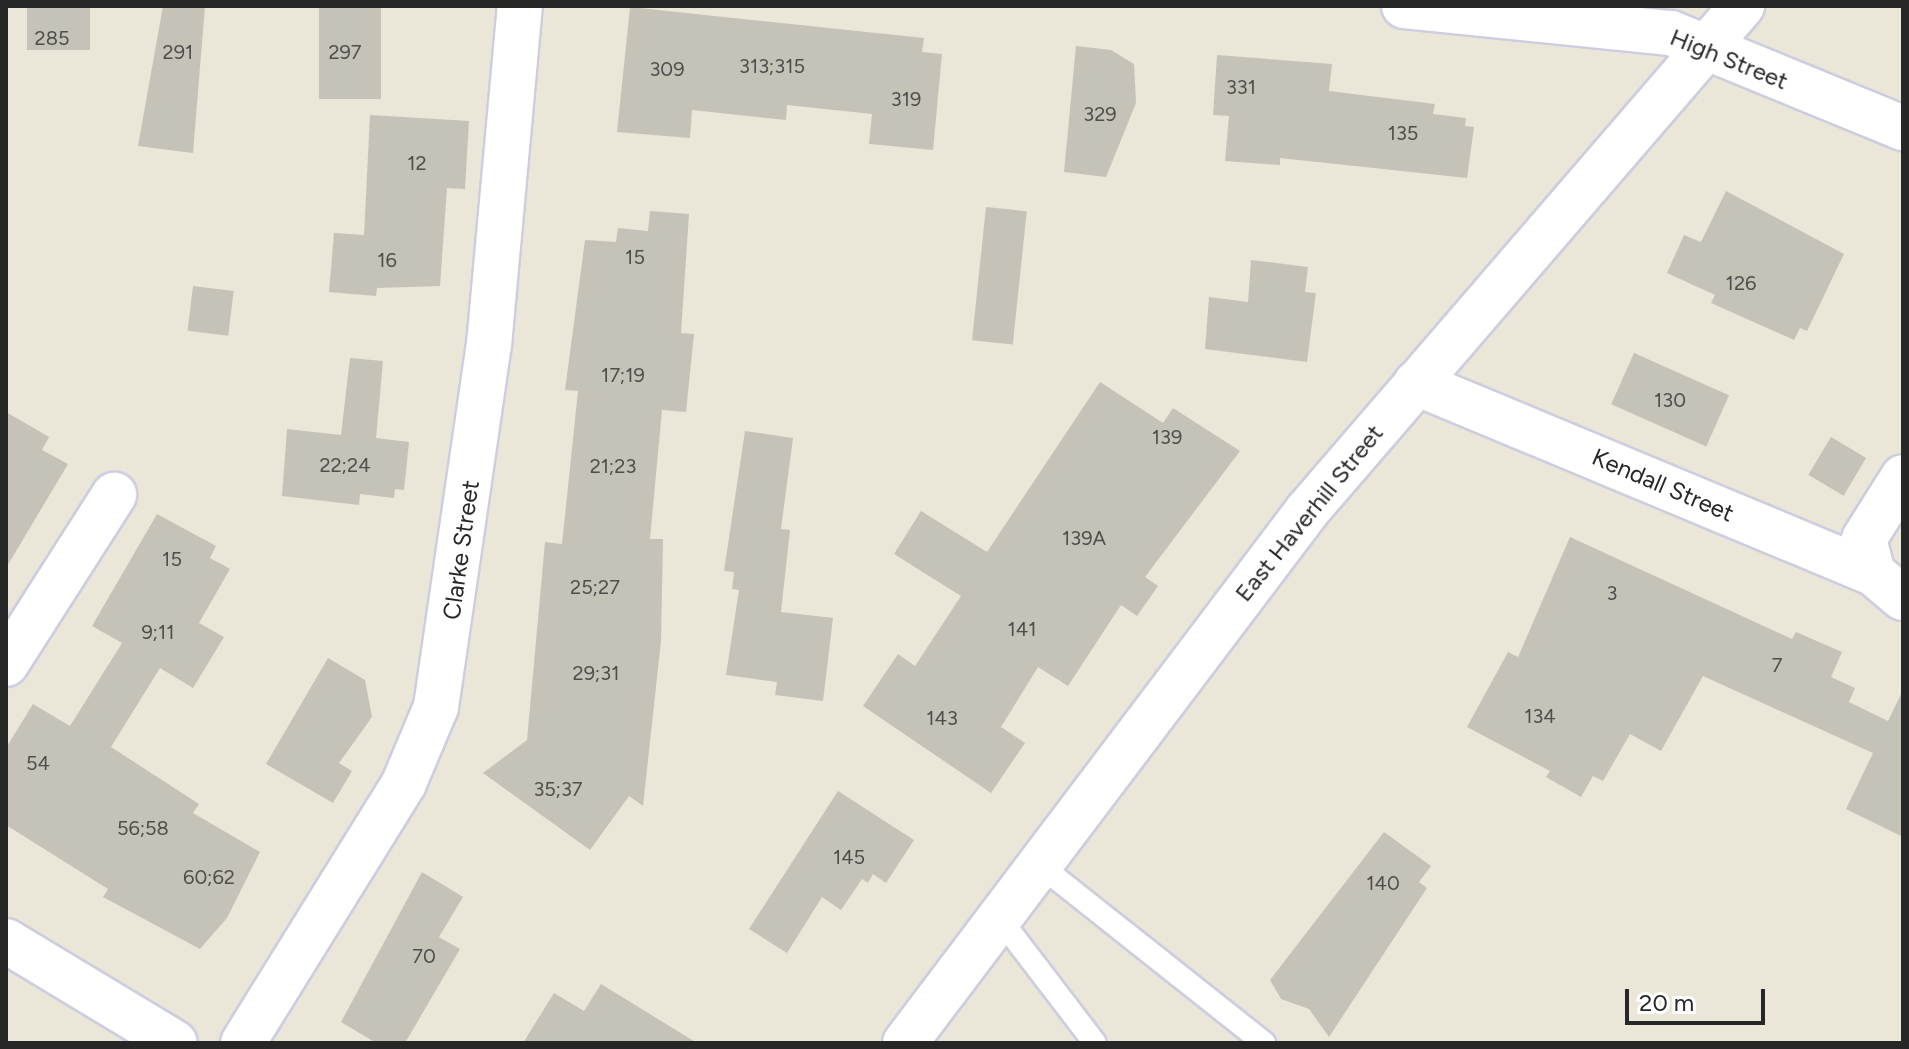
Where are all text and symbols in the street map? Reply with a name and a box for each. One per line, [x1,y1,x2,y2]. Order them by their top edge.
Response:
street label: High Street [1666,22,1792,96]
house number: 285 [35,26,69,50]
house number: 291 [163,40,193,64]
house number: 297 [328,40,362,64]
house number: 313;315 [739,54,805,78]
house number: 309 [649,57,685,81]
house number: 331 [1226,75,1256,99]
house number: 319 [891,87,921,111]
house number: 329 [1083,102,1117,126]
house number: 135 [1388,121,1418,145]
house number: 12 [407,151,427,175]
house number: 15 [625,245,645,269]
house number: 16 [377,248,397,272]
house number: 126 [1726,271,1756,295]
house number: 17;19 [601,363,645,387]
house number: 130 [1654,388,1686,412]
street label: East Haverhill Street [1229,419,1389,607]
house number: 139 [1152,425,1182,449]
street label: Kendall Street [1588,442,1738,528]
house number: 22;24 [319,453,371,477]
house number: 21;23 [590,454,636,478]
street label: Clarke Street [437,478,485,622]
house number: 139A [1062,526,1106,550]
house number: 15 [162,547,182,571]
house number: 25;27 [570,575,620,599]
house number: 3 [1607,581,1617,605]
house number: 141 [1008,617,1036,641]
house number: 9;11 [141,620,175,644]
house number: 7 [1772,653,1782,677]
house number: 29;31 [573,661,619,685]
house number: 134 [1524,704,1556,728]
house number: 143 [926,706,958,730]
house number: 54 [26,751,50,775]
house number: 35;37 [533,777,583,801]
house number: 56;58 [117,816,169,840]
house number: 145 [833,845,865,869]
house number: 60;62 [183,865,235,889]
house number: 140 [1366,871,1400,895]
house number: 70 [412,944,436,968]
scale bar [1629,973,1769,1023]
text: 20 m [1639,988,1694,1017]

